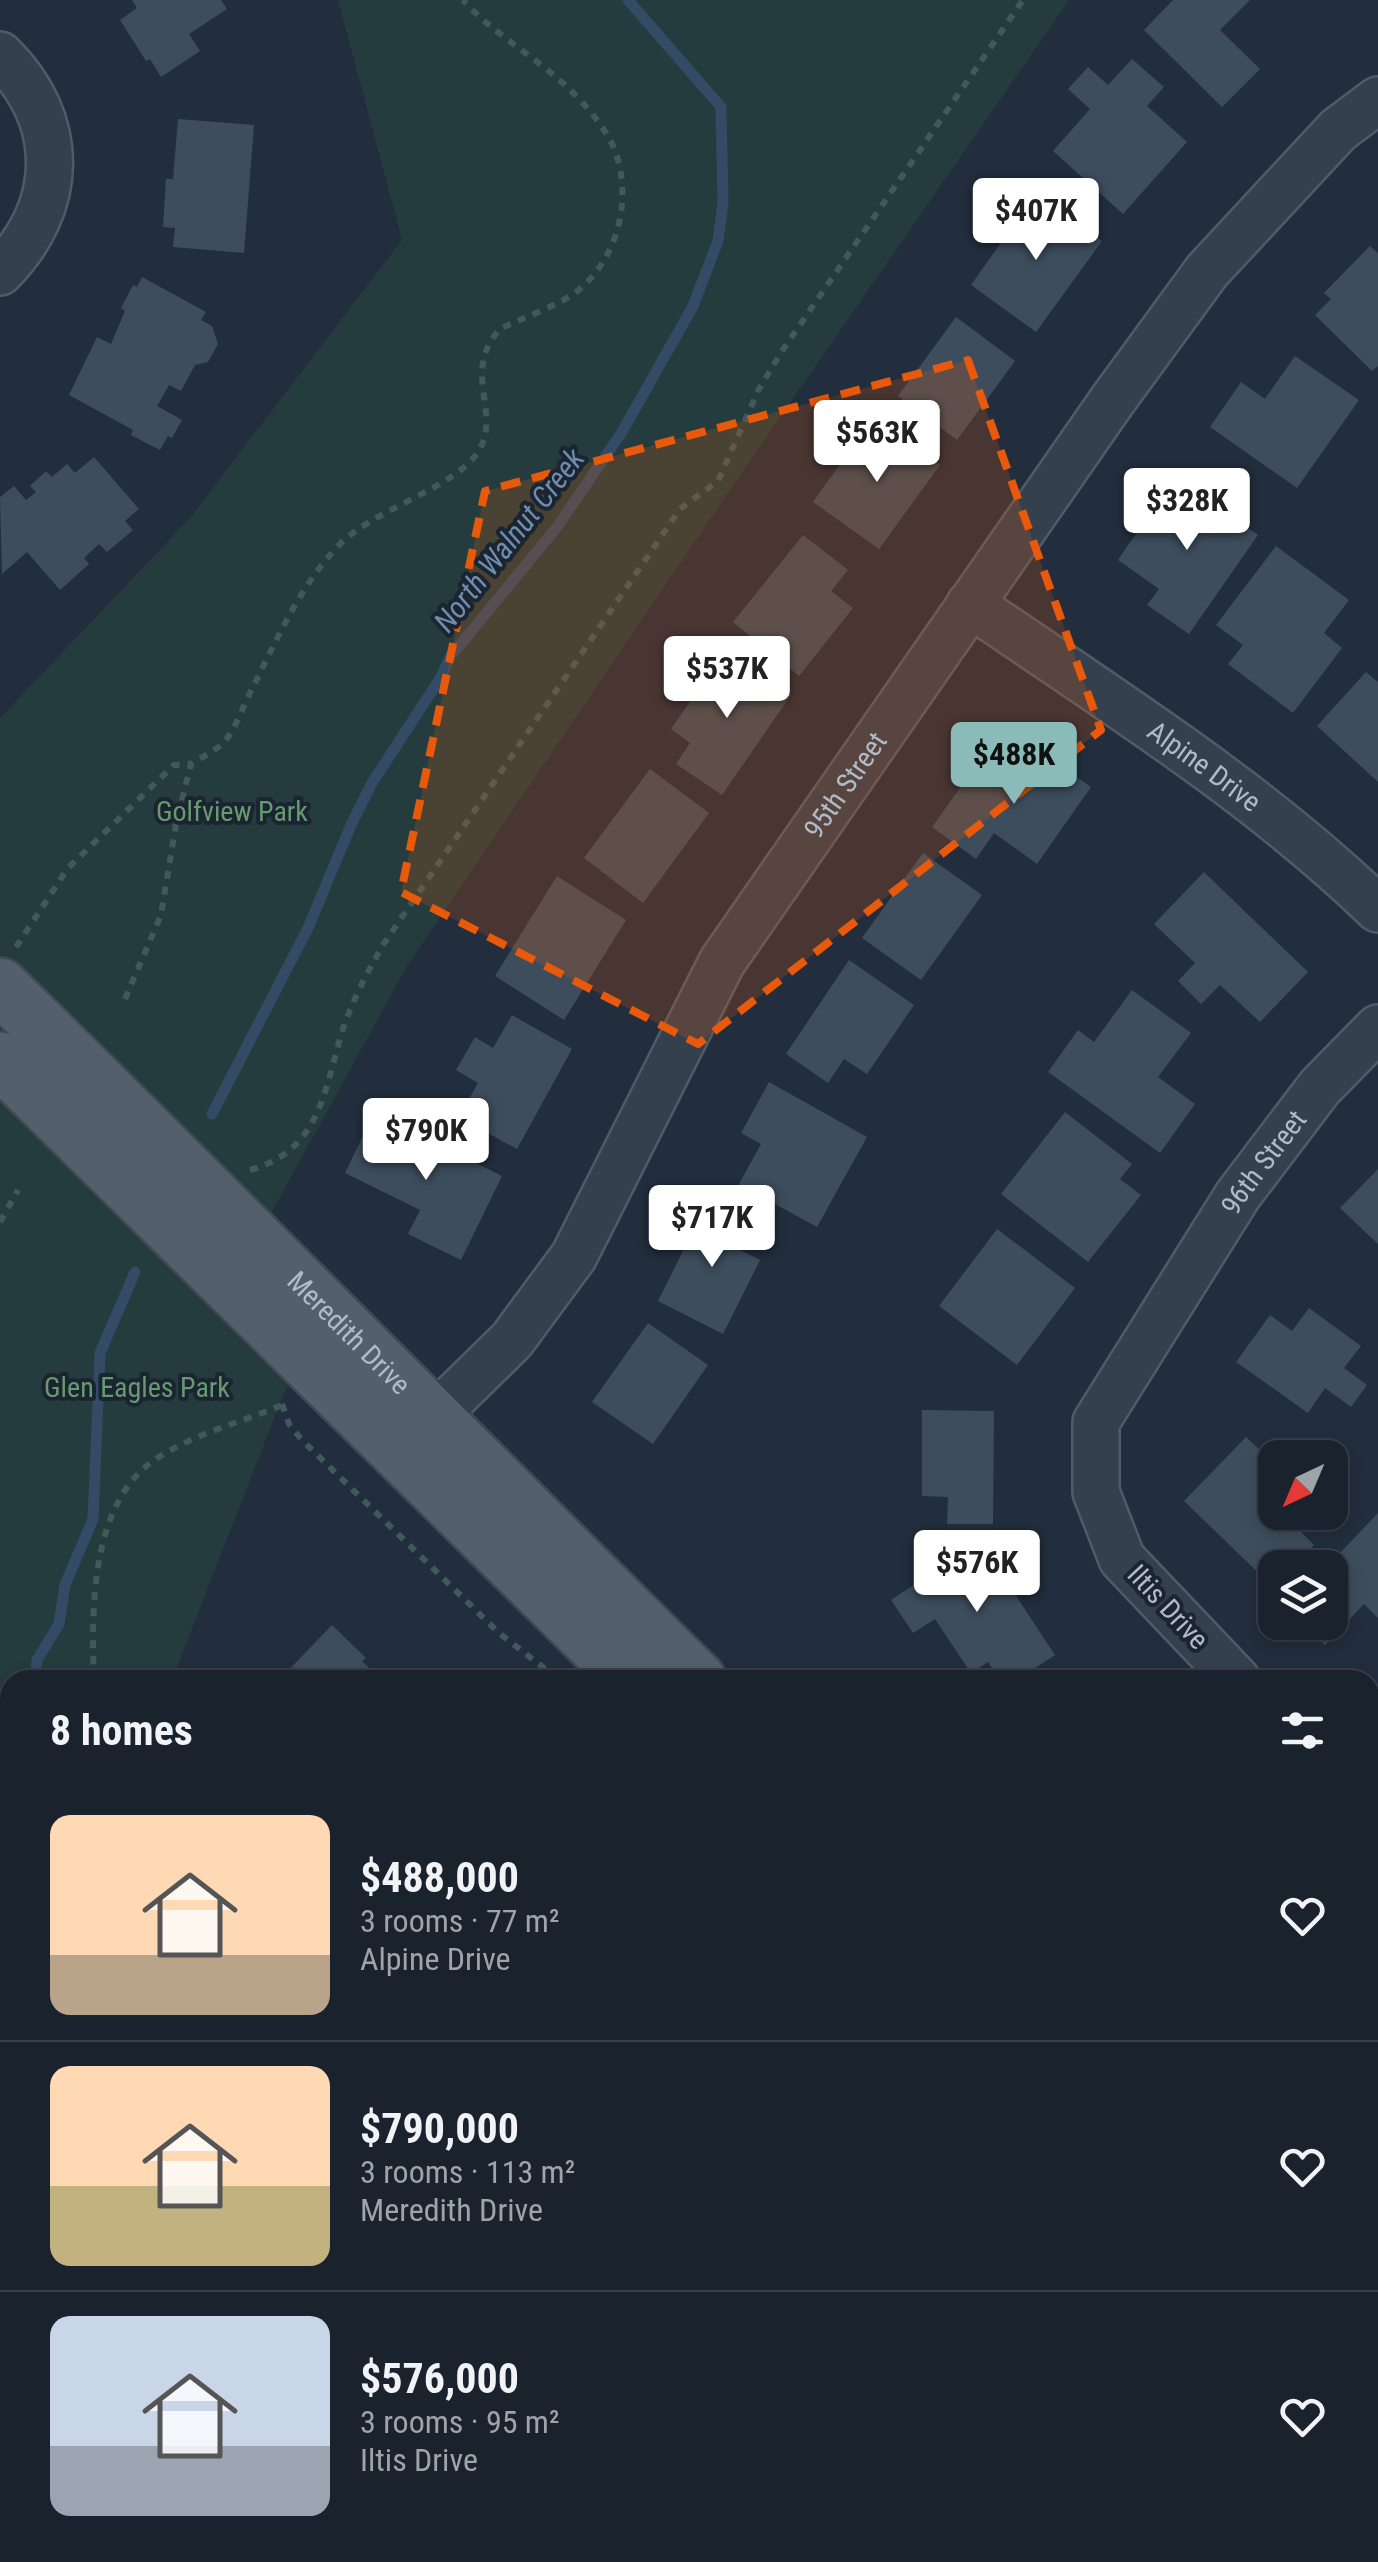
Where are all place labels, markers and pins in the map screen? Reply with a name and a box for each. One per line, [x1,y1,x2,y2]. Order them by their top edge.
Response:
pin: $407K [966,178,1106,263]
pin: $563K [807,400,947,485]
pin: $328K [1117,468,1257,553]
pin: $537K [657,636,797,721]
pin: $488K [944,722,1084,807]
pin: $790K [356,1098,496,1183]
pin: $717K [642,1185,782,1270]
pin: $576K [907,1530,1047,1615]

